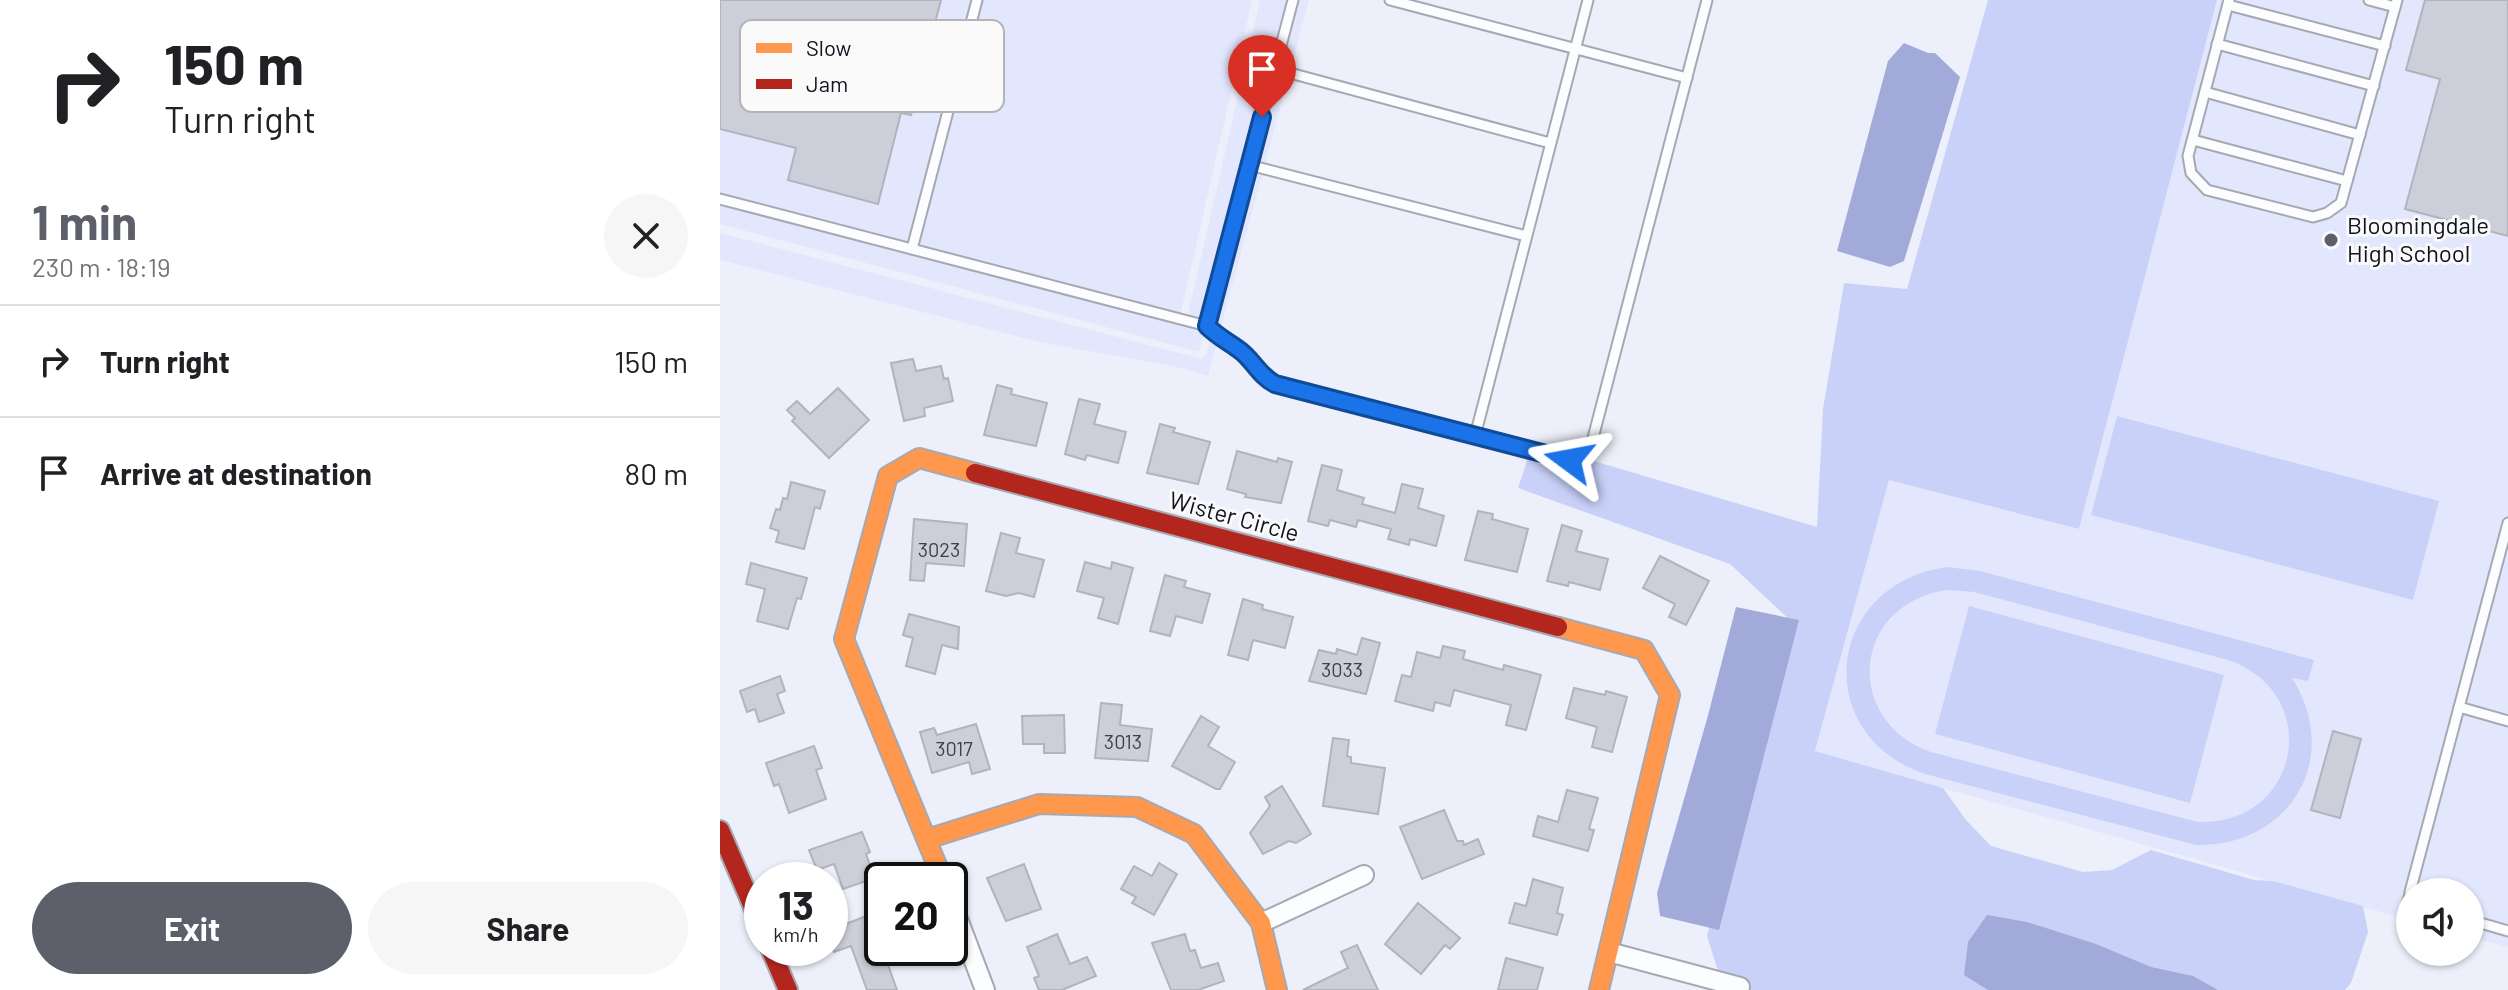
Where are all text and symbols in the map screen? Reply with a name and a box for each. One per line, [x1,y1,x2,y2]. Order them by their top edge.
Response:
legend [740,20,1004,112]
text: 150 m [164,29,304,96]
icon: right [32,32,136,136]
text: Slow [806,34,851,60]
pin [1228,35,1296,117]
icon: arrive [1240,47,1284,91]
text: Jam [806,70,848,96]
text: Turn right [164,97,316,140]
text: 1 min [32,192,137,250]
button: close [604,194,688,278]
place label: Bloomingdale High School [2347,210,2489,267]
marker: Bloomingdale High School [2322,231,2340,249]
text: 230 m · 18:19 [32,251,171,282]
icon: right [32,339,76,383]
text: Turn right [100,343,230,379]
text: 150 m [614,343,688,379]
position arrow [1527,418,1611,502]
icon: arrive [32,451,76,495]
text: Arrive at destination [100,455,372,491]
text: 80 m [625,455,688,491]
street label: Wister Circle [1166,484,1303,547]
house number: 3023 [918,537,960,561]
house number: 3033 [1321,657,1363,681]
house number: 3013 [1104,729,1142,753]
house number: 3017 [935,736,973,760]
speed limit sign: 20 [864,862,968,966]
map controls [2396,878,2484,966]
button: sound [2396,878,2484,966]
text: 13 [778,880,814,928]
button: Exit [32,882,352,974]
button: Share [368,882,688,974]
text: km/h [773,922,819,946]

